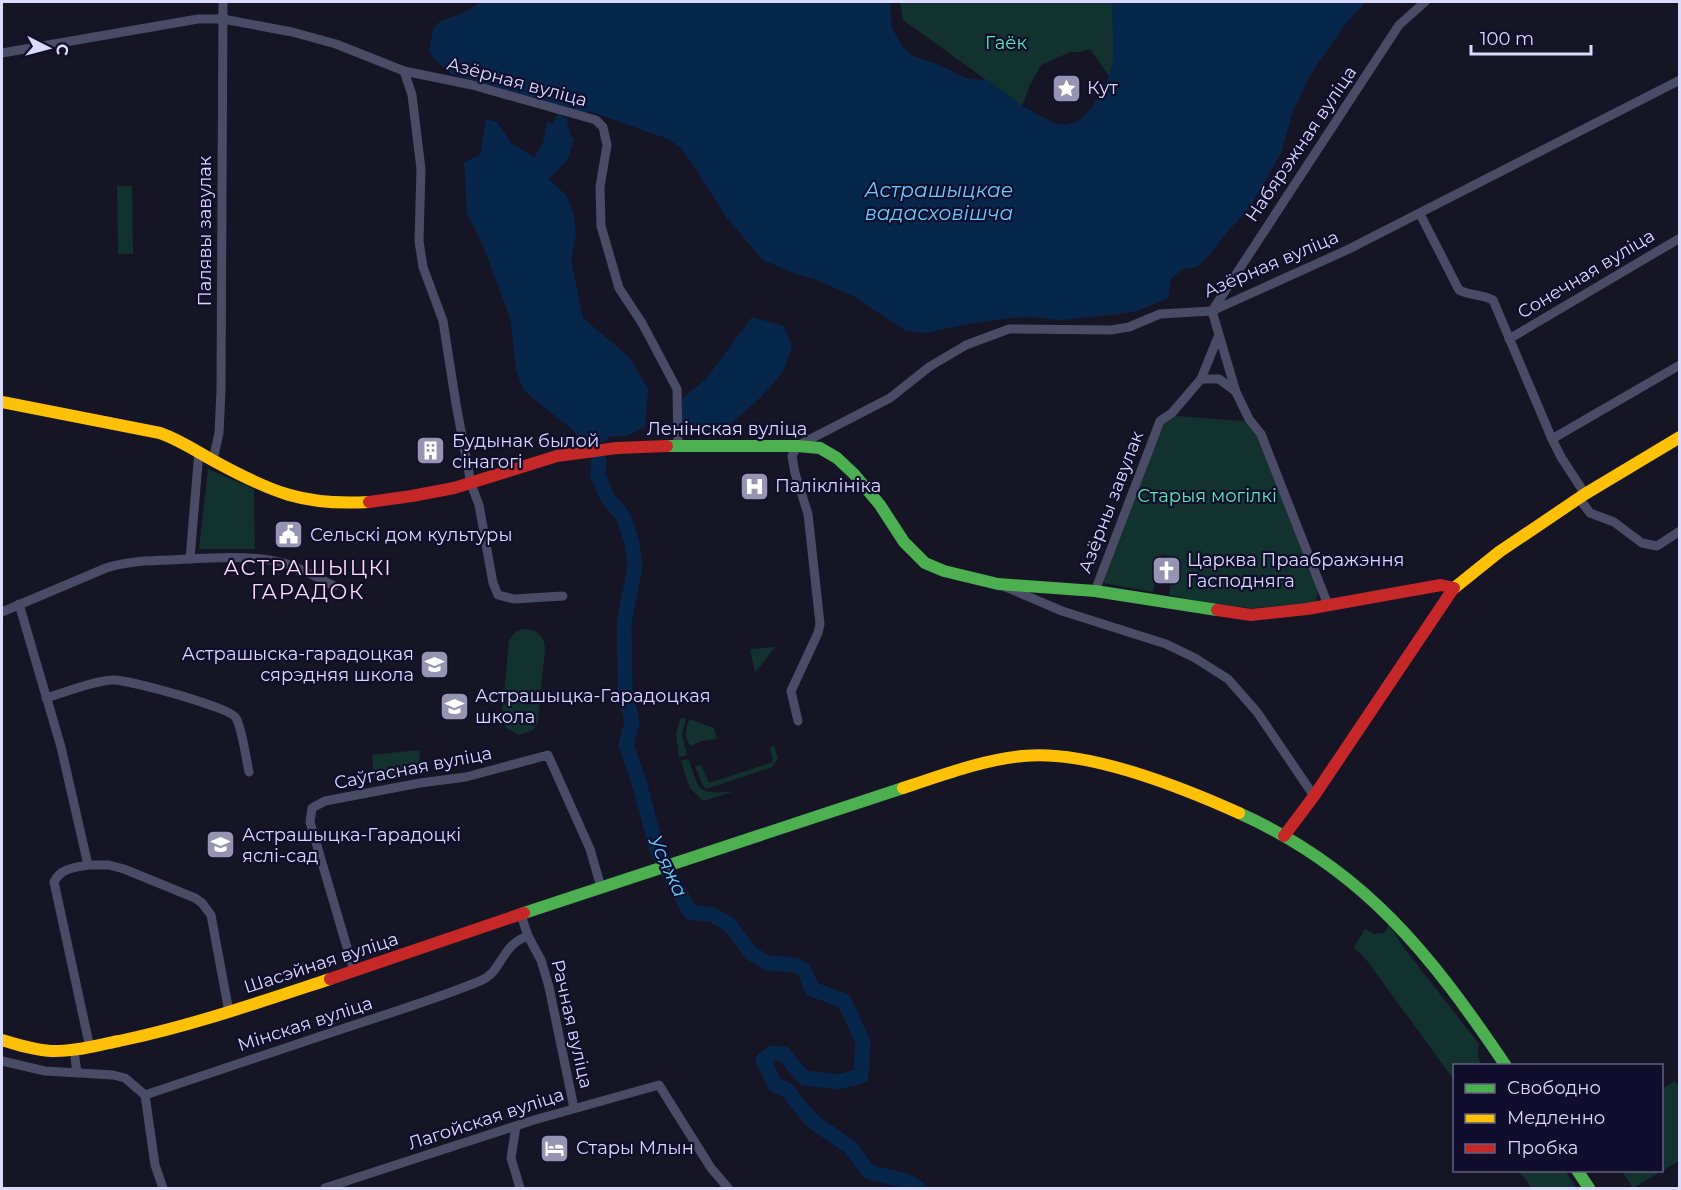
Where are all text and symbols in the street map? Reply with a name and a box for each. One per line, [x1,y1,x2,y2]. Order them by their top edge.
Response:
north arrow [18,18,78,78]
scale bar [1471,18,1591,56]
text: 100 m [1480,28,1534,50]
park label: Гаёк [985,32,1027,54]
text: С [52,43,72,57]
street label: Азёрная вуліца [444,53,590,111]
street label: Набярэжная вуліца [1241,62,1361,226]
place icon: Кут [1050,72,1082,104]
place label: Кут [1087,77,1118,99]
street label: Палявы завулак [194,155,216,306]
water label: Астрашыцкае вадасховішча [864,178,1013,225]
street label: Сонечная вуліца [1514,224,1658,324]
street label: Азёрная вуліца [1200,226,1342,302]
street label: Ленінская вуліца [647,418,807,440]
street label: Азёрны завулак [1074,427,1148,576]
place label: Будынак былой сінагогі [452,430,599,473]
building icon: Будынак былой сінагогі [415,435,447,467]
hospital icon: Паліклініка [738,470,770,502]
place label: Паліклініка [775,475,881,497]
park label: Старыя могілкі [1137,485,1277,507]
public building icon: Сельскі дом культуры [273,519,305,551]
place label: Сельскі дом культуры [310,524,513,546]
place label: Царква Праабражэння Гасподняга [1187,549,1404,592]
church icon: Царква Праабражэння Гасподняга [1150,554,1182,586]
district label: АСТРАШЫЦКІ ГАРАДОК [224,555,392,604]
place label: Астрашыска-гарадоцкая сярэдняя школа [182,643,414,686]
school or university icon: Астрашыска-гарадоцкая сярэдняя школа [419,648,451,680]
place label: Астрашыцка-Гарадоцкая школа [475,685,711,728]
school or university icon: Астрашыцка-Гарадоцкая школа [438,690,470,722]
street label: Саўгасная вуліца [332,742,494,794]
place label: Астрашыцка-Гарадоцкі яслі-сад [242,824,461,867]
school or university icon: Астрашыцка-Гарадоцкі яслі-сад [205,829,237,861]
water label: Усяжа [643,831,693,901]
street label: Шасэйная вуліца [241,928,401,998]
street label: Рачная вуліца [546,957,598,1091]
street label: Мінская вуліца [235,992,375,1056]
legend [1453,1064,1663,1172]
text: Свободно [1507,1077,1601,1099]
street label: Лагойская вуліца [405,1083,567,1155]
text: Медленно [1507,1107,1605,1129]
hotel icon: Стары Млын [539,1132,571,1164]
place label: Стары Млын [576,1137,694,1159]
text: Пробка [1507,1137,1578,1159]

